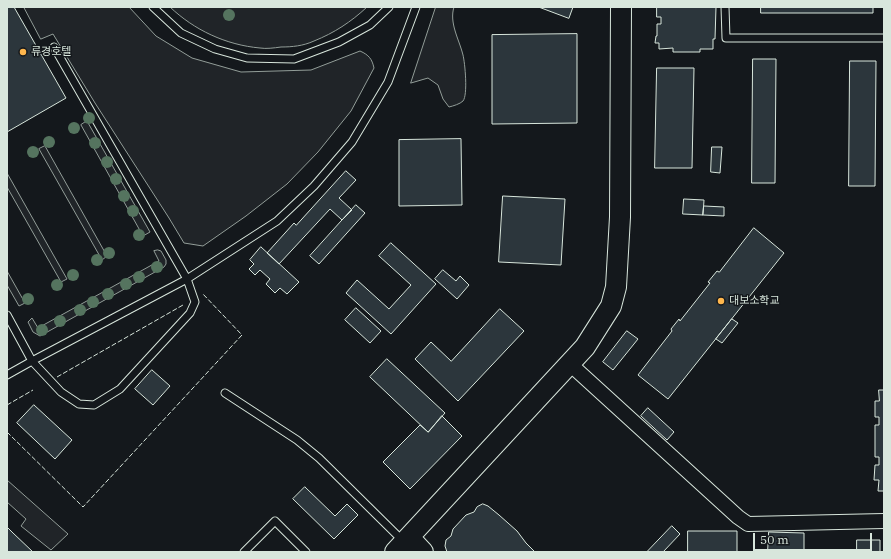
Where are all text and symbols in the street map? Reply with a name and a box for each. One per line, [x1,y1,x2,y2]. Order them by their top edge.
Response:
place label: 류경호텔 [31,45,71,59]
marker: 류경호텔 [18,47,28,57]
place label: 대보소학교 [729,294,780,308]
marker: 대보소학교 [716,296,726,306]
scale bar [755,525,874,551]
text: 50 m [760,532,789,547]

